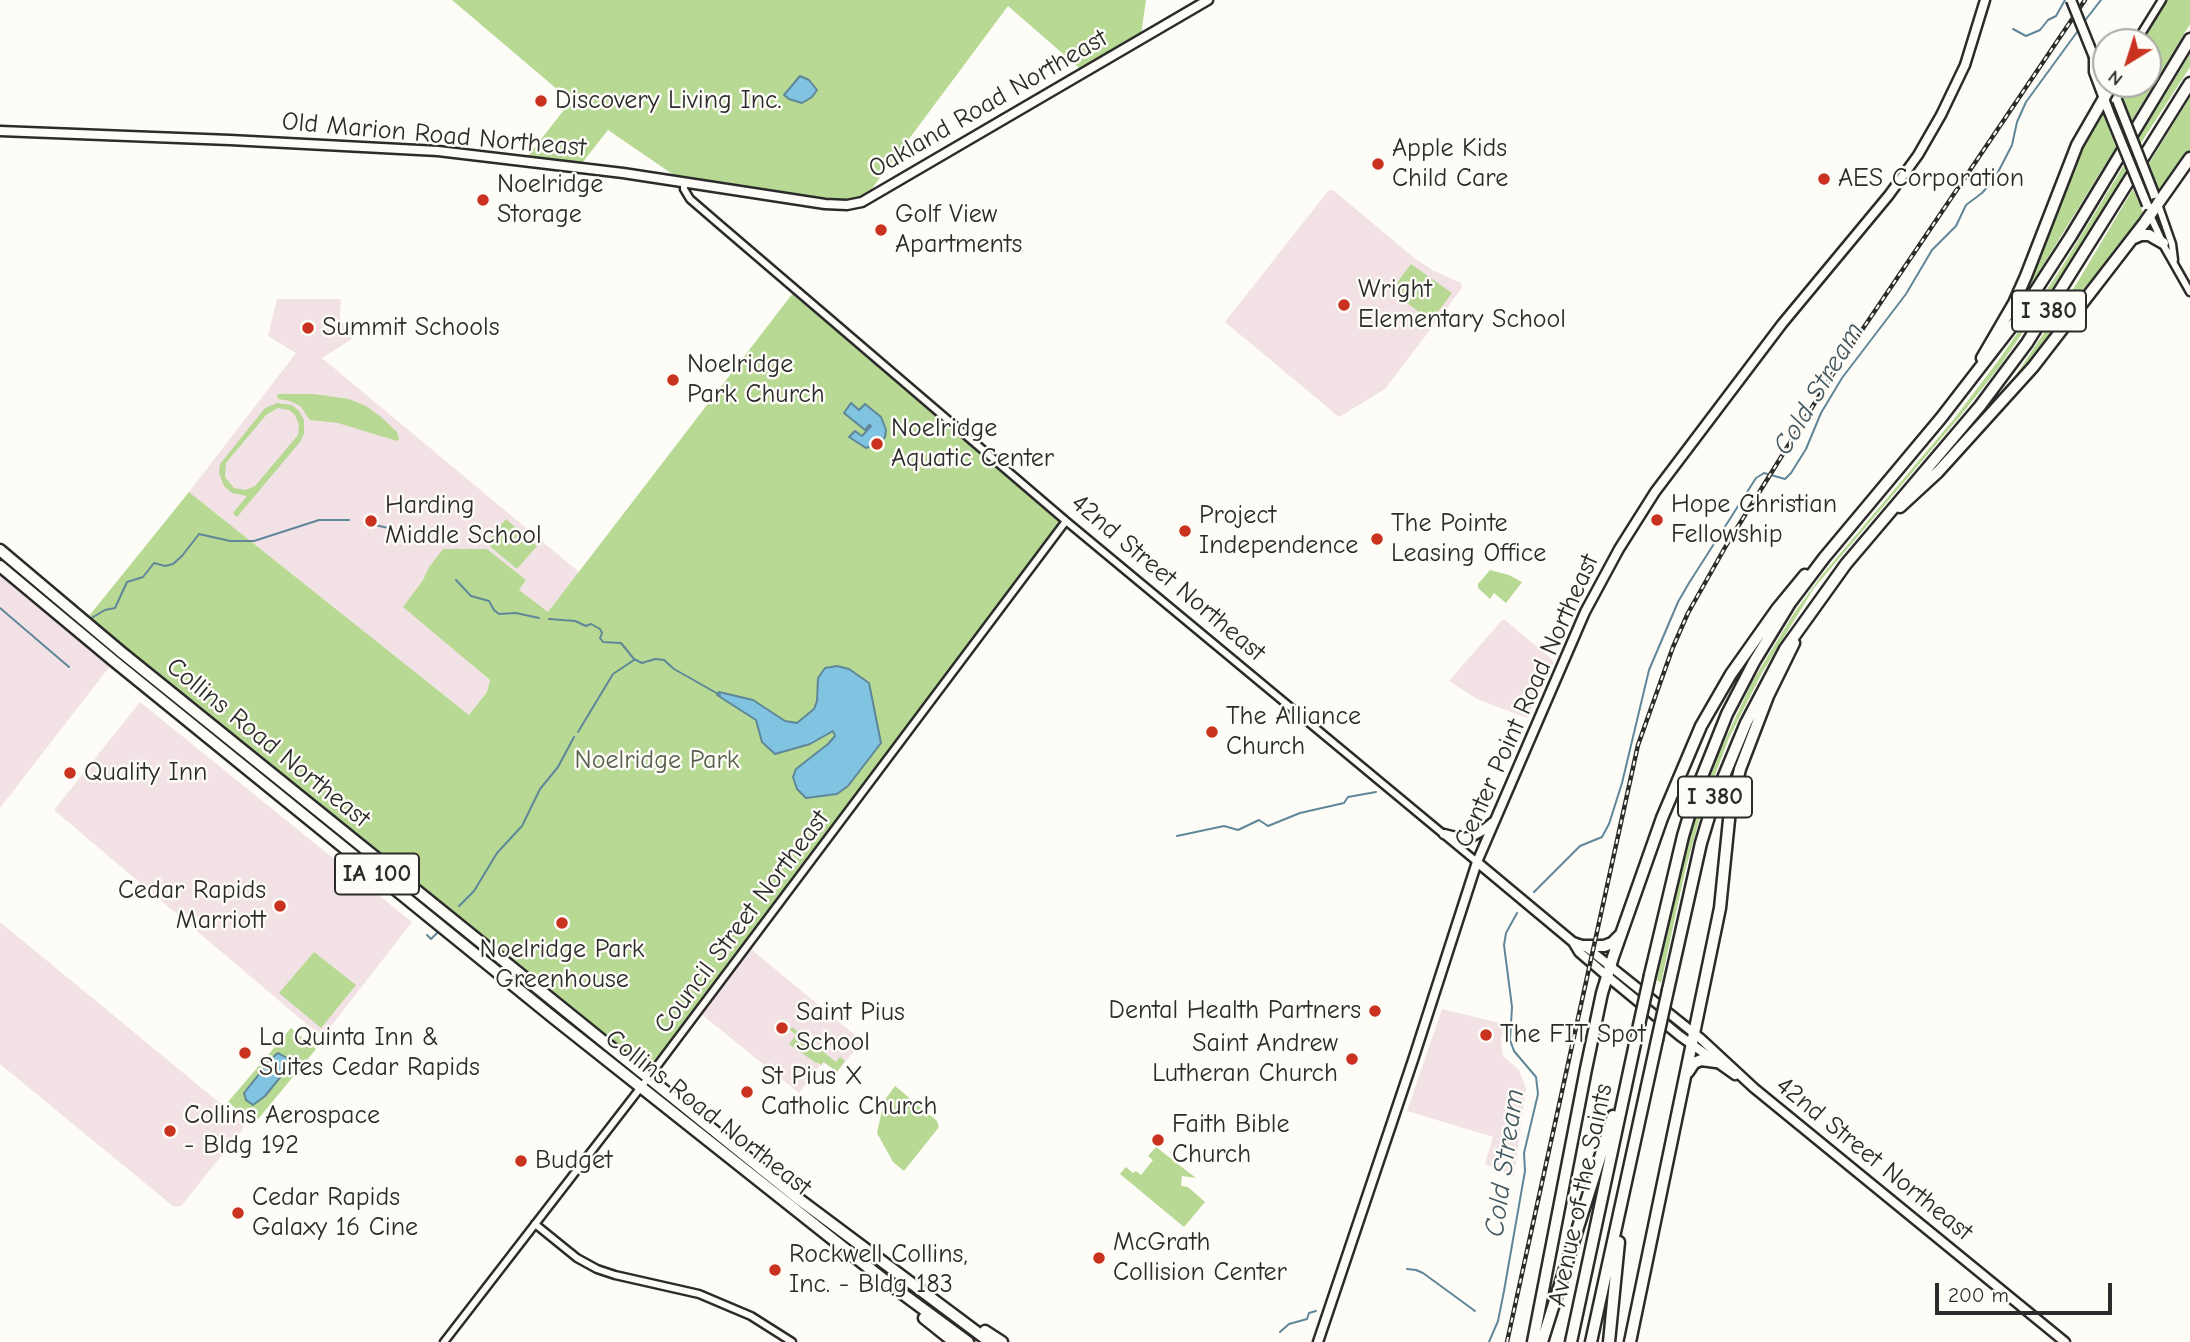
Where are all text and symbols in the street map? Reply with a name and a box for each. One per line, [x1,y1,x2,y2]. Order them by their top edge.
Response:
street label: Oakland Road Northeast [863,23,1113,185]
north arrow [2092,28,2162,98]
text: N [2104,65,2127,90]
place label: Discovery Living Inc. [555,85,782,117]
marker: Discovery Living Inc. [533,93,549,109]
street label: Old Marion Road Northeast [281,106,587,164]
place label: Apple Kids Child Care [1392,133,1508,194]
marker: Apple Kids Child Care [1370,156,1386,172]
place label: AES Corporation [1838,163,2024,195]
place label: Noelridge Storage [497,169,603,230]
marker: AES Corporation [1816,171,1832,187]
marker: Noelridge Storage [475,192,491,208]
place label: Golf View Apartments [895,199,1022,260]
marker: Golf View Apartments [873,222,889,238]
place label: Wright Elementary School [1358,274,1566,336]
road number: I 380 [2012,290,2086,332]
marker: Wright Elementary School [1336,297,1352,313]
place label: Summit Schools [322,312,500,344]
water label: Cold Stream [1766,317,1872,461]
marker: Summit Schools [300,320,316,336]
place label: Noelridge Park Church [687,349,825,410]
marker: Noelridge Park Church [665,372,681,388]
place label: Noelridge Aquatic Center [891,413,1054,474]
marker: Noelridge Aquatic Center [869,436,885,452]
street label: 42nd Street Northeast [1064,488,1272,668]
place label: Hope Christian Fellowship [1671,489,1837,550]
place label: Harding Middle School [385,490,542,552]
place label: Project Independence [1199,500,1358,562]
place label: The Pointe Leasing Office [1391,508,1546,570]
marker: Hope Christian Fellowship [1649,512,1665,528]
marker: Harding Middle School [363,513,379,529]
marker: Project Independence [1177,523,1193,539]
marker: The Pointe Leasing Office [1369,531,1385,547]
street label: Center Point Road Northeast [1448,550,1606,852]
street label: Collins Road Northeast [160,651,376,835]
place label: The Alliance Church [1226,701,1361,762]
marker: The Alliance Church [1204,724,1220,740]
park label: Noelridge Park [575,745,739,777]
place label: Quality Inn [84,757,207,789]
marker: Quality Inn [62,765,78,781]
road number: I 380 [1678,776,1752,818]
street label: Council Street Northeast [648,804,836,1040]
road number: IA 100 [335,854,419,894]
place label: Cedar Rapids Marriott [118,875,266,936]
marker: Cedar Rapids Marriott [272,898,288,914]
marker: Noelridge Park Greenhouse [554,915,570,931]
place label: Noelridge Park Greenhouse [480,934,644,996]
place label: Dental Health Partners [1109,995,1361,1027]
place label: Saint Pius School [796,997,905,1058]
marker: Dental Health Partners [1367,1003,1383,1019]
place label: The FIT Spot [1500,1019,1646,1051]
marker: Saint Pius School [774,1020,790,1036]
place label: La Quinta Inn & Suites Cedar Rapids [259,1022,480,1084]
street label: Collins Road Northeast [599,1023,817,1203]
marker: The FIT Spot [1478,1027,1494,1043]
place label: Saint Andrew Lutheran Church [1152,1028,1338,1090]
marker: La Quinta Inn & Suites Cedar Rapids [237,1045,253,1061]
marker: Saint Andrew Lutheran Church [1344,1051,1360,1067]
place label: St Pius X Catholic Church [761,1061,938,1122]
street label: 42nd Street Northeast [1769,1070,1979,1248]
street label: Avenue of the Saints [1542,1081,1620,1309]
marker: St Pius X Catholic Church [739,1084,755,1100]
water label: Cold Stream [1478,1087,1532,1239]
place label: Collins Aerospace - Bldg 192 [184,1100,380,1162]
place label: Faith Bible Church [1172,1109,1290,1170]
marker: Collins Aerospace - Bldg 192 [162,1123,178,1139]
marker: Faith Bible Church [1150,1132,1166,1148]
place label: Budget [535,1145,612,1177]
marker: Budget [513,1153,529,1169]
place label: Cedar Rapids Galaxy 16 Cine [252,1182,418,1244]
marker: Cedar Rapids Galaxy 16 Cine [230,1205,246,1221]
place label: McGrath Collision Center [1113,1227,1287,1288]
place label: Rockwell Collins, Inc. - Bldg 183 [789,1239,968,1300]
marker: McGrath Collision Center [1091,1250,1107,1266]
marker: Rockwell Collins, Inc. - Bldg 183 [767,1262,783,1278]
scale bar [1938,1268,2115,1312]
text: 200 m [1948,1283,2009,1307]

